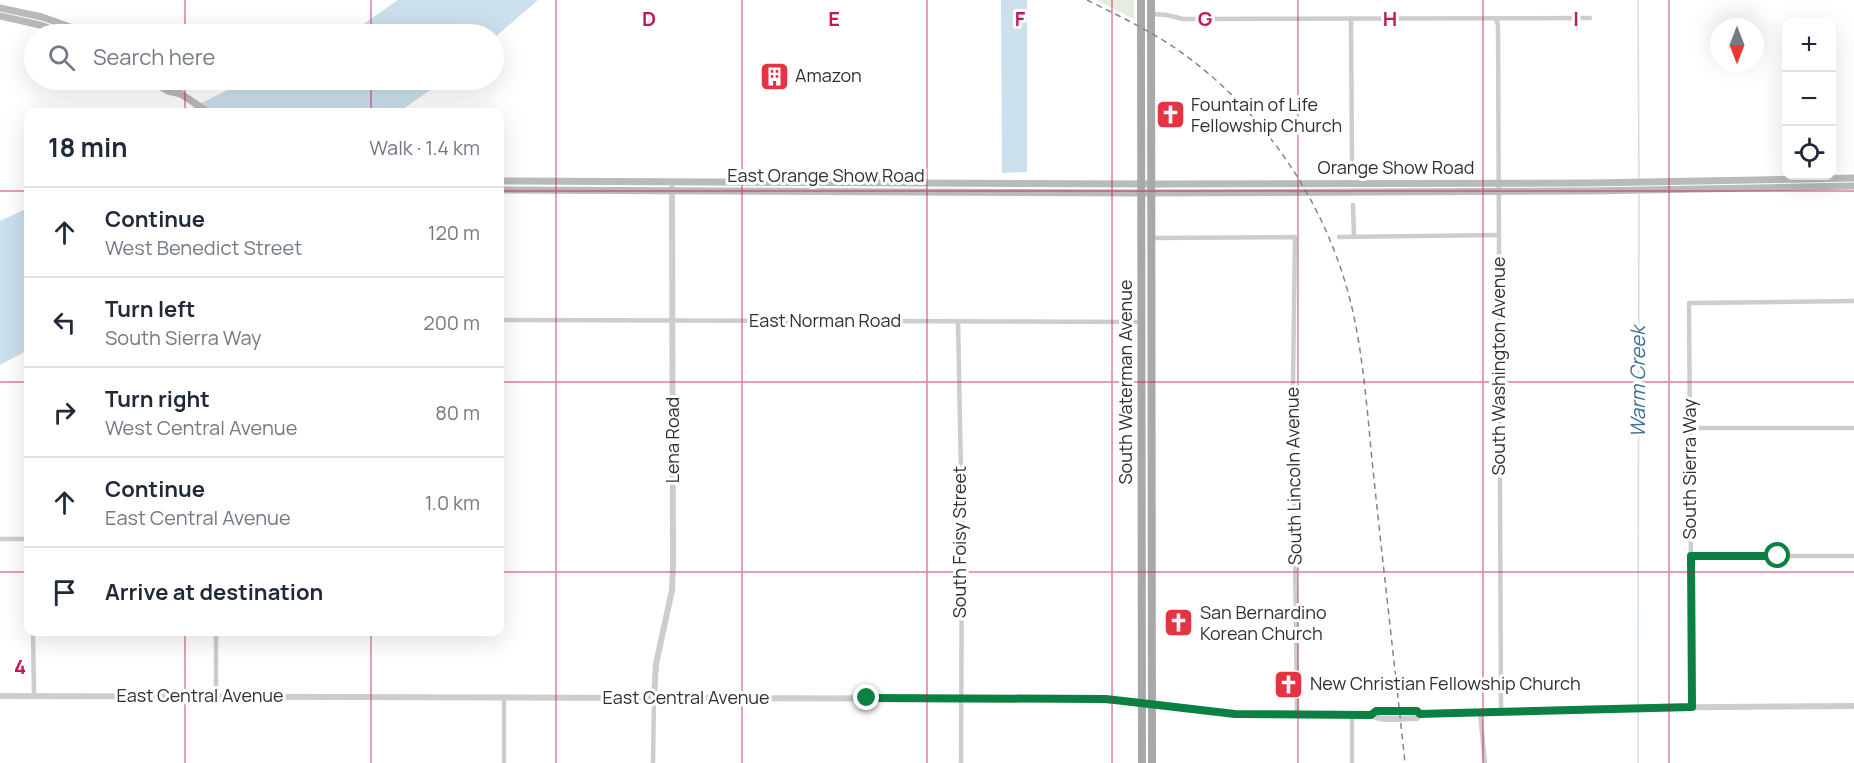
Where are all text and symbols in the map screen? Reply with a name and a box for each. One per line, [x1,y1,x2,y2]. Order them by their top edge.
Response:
text: D [642,5,656,32]
text: E [828,5,840,32]
text: F [1015,5,1026,32]
text: G [1198,5,1213,32]
text: H [1383,5,1397,32]
text: I [1573,5,1579,32]
north arrow [1710,18,1764,72]
map controls [1782,18,1836,180]
button: + [1782,18,1836,72]
search box [24,24,504,90]
icon: search [45,41,78,74]
text: Search here [93,42,215,72]
building icon: Amazon [758,60,790,92]
place label: Amazon [795,63,862,87]
button: − [1782,72,1836,126]
place label: Fountain of Life Fellowship Church [1191,92,1342,137]
church icon: Fountain of Life Fellowship Church [1154,99,1186,131]
button: locate [1782,126,1836,180]
text: 18 min [48,129,127,165]
text: Walk · 1.4 km [369,134,480,161]
street label: Orange Show Road [1318,155,1474,179]
street label: East Orange Show Road [727,163,925,187]
text: Continue [105,204,205,234]
icon: ahead [48,216,81,249]
text: 120 m [428,219,480,246]
text: West Benedict Street [105,234,302,261]
street label: South Washington Avenue [1486,256,1510,476]
street label: South Waterman Avenue [1113,279,1137,485]
text: Turn left [105,294,195,324]
icon: left [48,306,81,339]
street label: East Norman Road [749,308,901,332]
text: 200 m [423,309,480,336]
water label: Warm Creek [1624,323,1651,438]
text: South Sierra Way [105,324,262,351]
text: Turn right [105,384,210,414]
street label: South Lincoln Avenue [1279,387,1307,565]
icon: right [48,396,81,429]
street label: Lena Road [660,397,684,483]
street label: South Sierra Way [1677,398,1701,539]
text: 80 m [435,399,480,426]
text: West Central Avenue [105,414,297,441]
street label: South Foisy Street [947,466,971,618]
text: Continue [105,474,205,504]
icon: ahead [48,486,81,519]
text: 1.0 km [425,489,480,516]
text: East Central Avenue [105,504,291,531]
route start [1764,542,1790,568]
icon: arrive [48,576,81,609]
text: Arrive at destination [105,577,323,607]
place label: San Bernardino Korean Church [1200,600,1327,645]
church icon: San Bernardino Korean Church [1163,607,1195,639]
text: 4 [14,653,26,680]
church icon: New Christian Fellowship Church [1273,668,1305,700]
place label: New Christian Fellowship Church [1310,671,1581,695]
street label: East Central Avenue [116,683,284,707]
route end [853,684,879,710]
street label: East Central Avenue [602,685,770,709]

